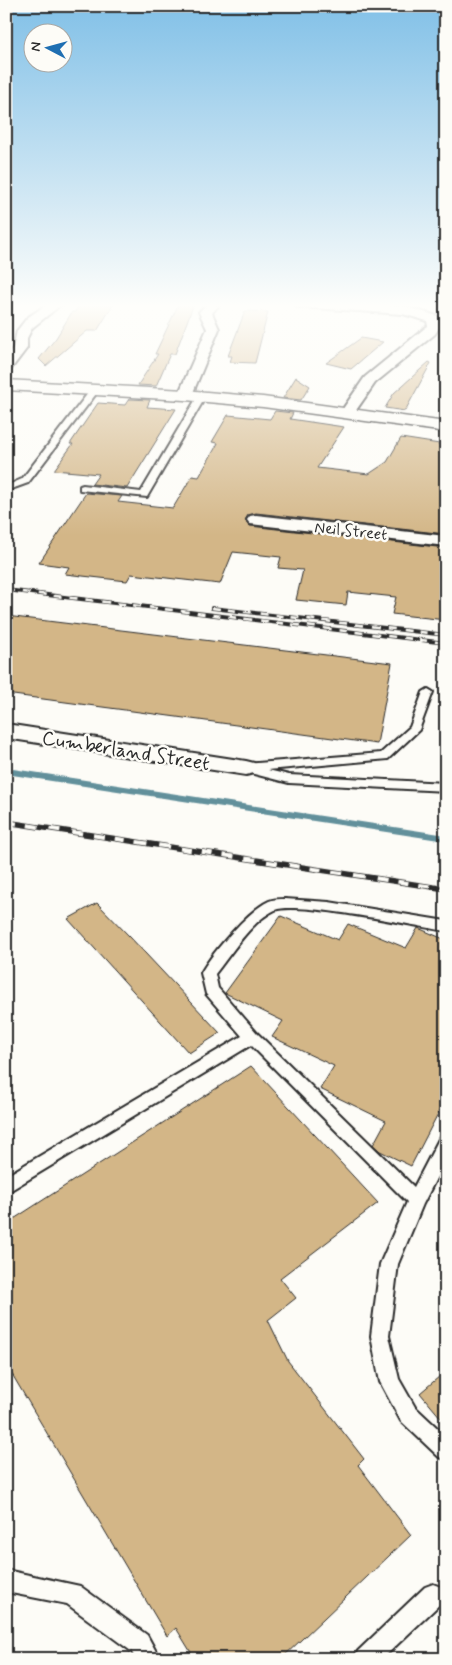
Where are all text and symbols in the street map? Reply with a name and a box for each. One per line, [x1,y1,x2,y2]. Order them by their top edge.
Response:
north arrow [22,22,72,72]
text: N [27,41,46,52]
street label: Neil Street [313,517,388,546]
street label: Cumberland Street [40,725,212,778]

